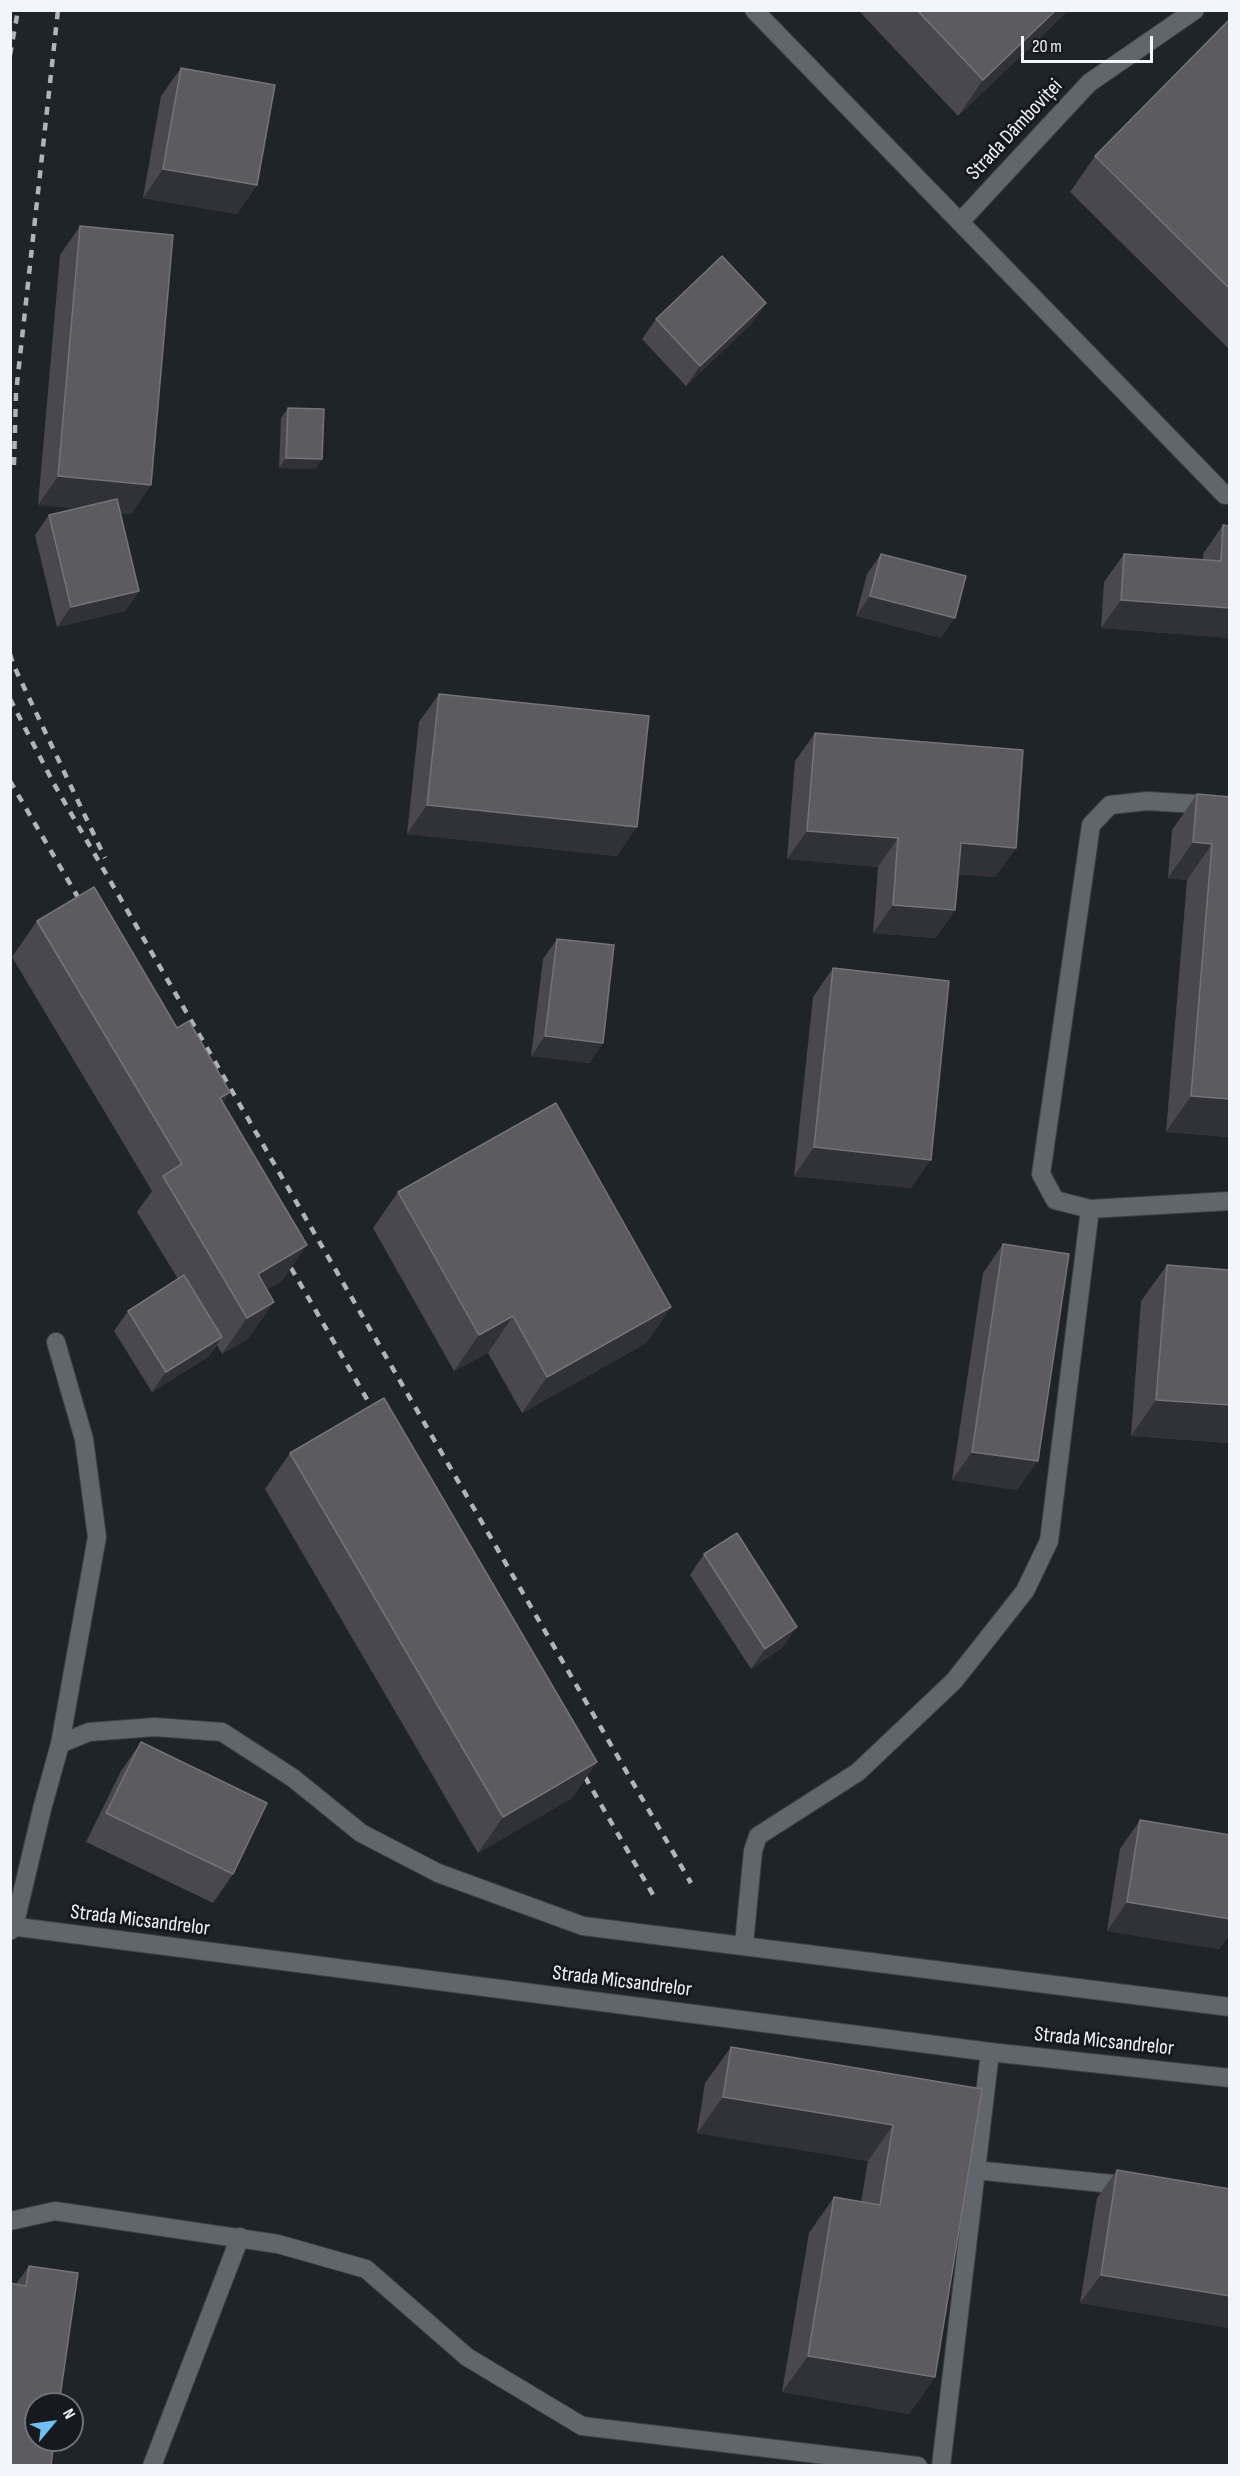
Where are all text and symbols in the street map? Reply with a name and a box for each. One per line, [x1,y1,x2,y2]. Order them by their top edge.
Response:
scale bar [1024,24,1156,62]
text: 20 m [1032,36,1062,57]
street label: Strada Dâmboviței [962,74,1068,186]
street label: Strada Micsandrelor [69,1900,211,1942]
street label: Strada Micsandrelor [551,1961,693,2003]
street label: Strada Micsandrelor [1033,2022,1175,2062]
north arrow [24,2392,84,2452]
text: N [58,2406,79,2422]

